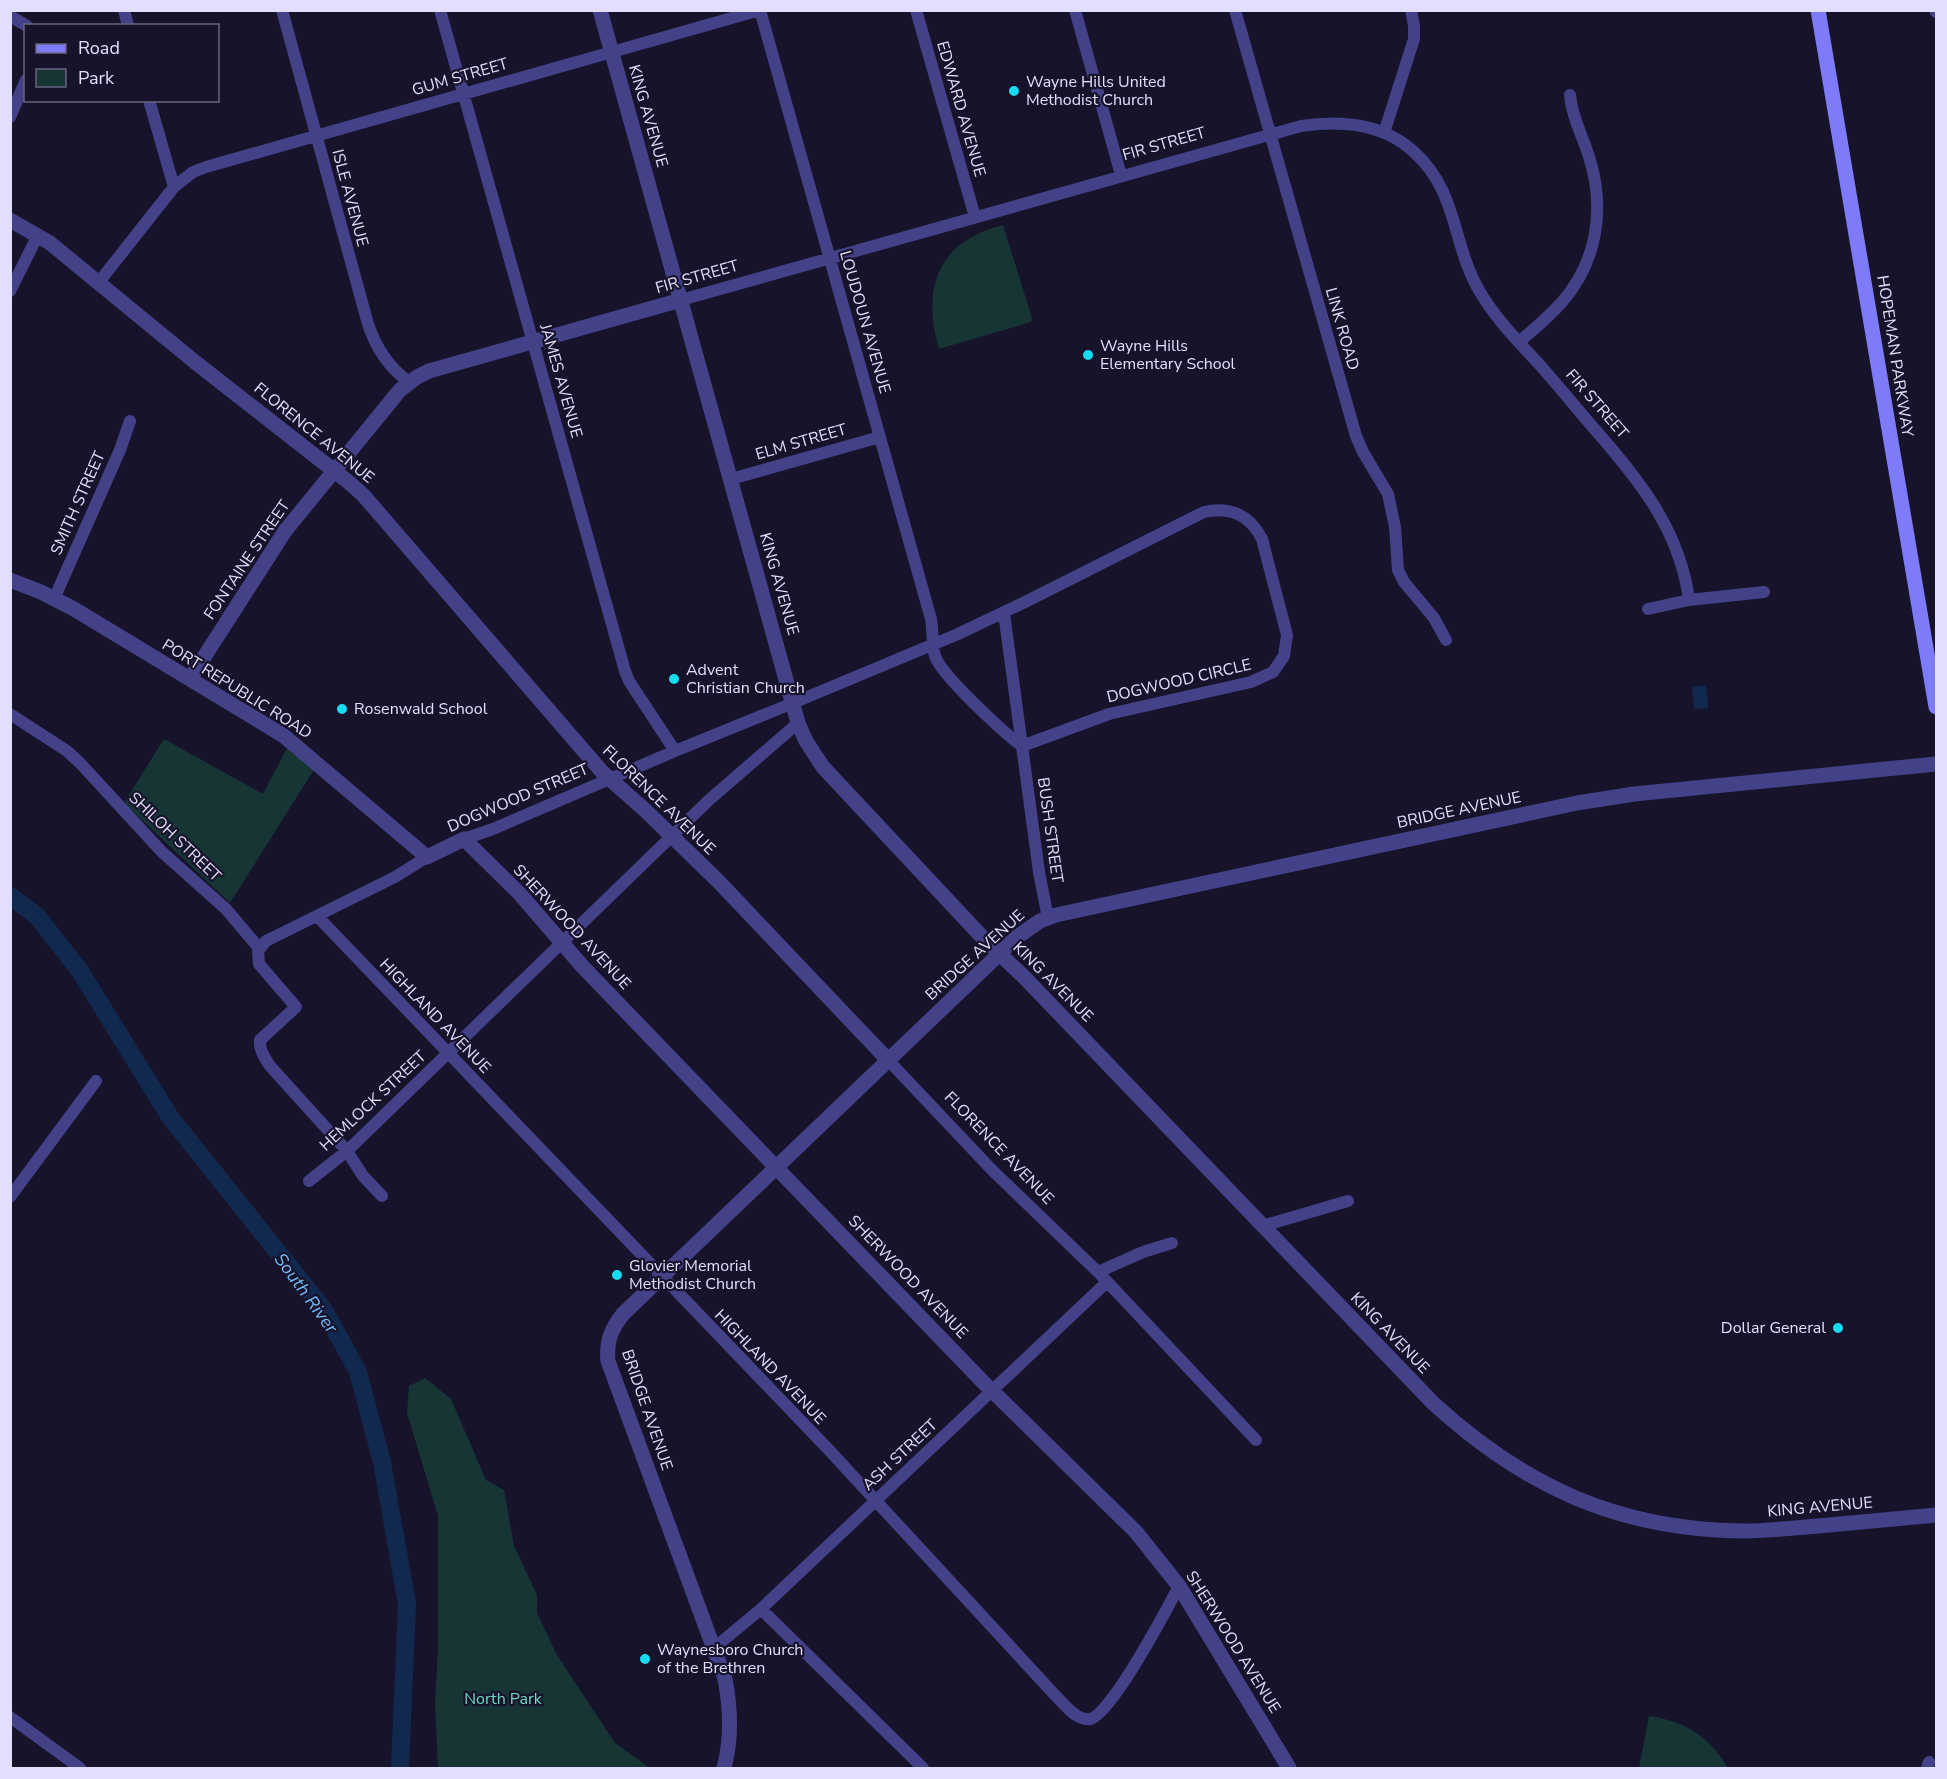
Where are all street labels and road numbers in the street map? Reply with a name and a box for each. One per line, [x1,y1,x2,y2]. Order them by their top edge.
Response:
street label: EDWARD AVENUE [931,39,991,179]
street label: GUM STREET [409,53,511,101]
street label: KING AVENUE [623,62,673,170]
street label: FIR STREET [1120,122,1209,166]
street label: ISLE AVENUE [326,147,374,249]
street label: LOUDOUN AVENUE [834,248,896,396]
street label: FIR STREET [653,255,742,299]
street label: HOPEMAN PARKWAY [1871,274,1919,439]
street label: LINK ROAD [1320,285,1364,373]
street label: JAMES AVENUE [534,320,588,441]
street label: FIR STREET [1561,364,1634,444]
street label: FLORENCE AVENUE [249,378,379,488]
street label: ELM STREET [753,418,849,466]
street label: SMITH STREET [45,447,111,558]
street label: FONTAINE STREET [199,495,295,624]
street label: KING AVENUE [754,530,804,638]
street label: PORT REPUBLIC ROAD [158,634,316,744]
street label: DOGWOOD CIRCLE [1105,654,1253,708]
street label: FLORENCE AVENUE [598,740,720,860]
street label: DOGWOOD STREET [444,758,592,838]
street label: BUSH STREET [1032,776,1068,885]
street label: BRIDGE AVENUE [1395,786,1523,834]
street label: SHILOH STREET [124,787,226,887]
street label: SHERWOOD AVENUE [508,860,636,994]
street label: BRIDGE AVENUE [921,904,1029,1006]
street label: KING AVENUE [1008,937,1098,1027]
street label: HIGHLAND AVENUE [374,954,496,1078]
street label: HEMLOCK STREET [315,1045,431,1156]
street label: FLORENCE AVENUE [939,1087,1059,1209]
street label: SHERWOOD AVENUE [843,1210,973,1344]
street label: KING AVENUE [1345,1287,1435,1379]
street label: HIGHLAND AVENUE [709,1305,831,1429]
street label: BRIDGE AVENUE [616,1347,678,1473]
street label: ASH STREET [857,1414,943,1496]
street label: KING AVENUE [1766,1491,1874,1523]
street label: SHERWOOD AVENUE [1180,1567,1286,1717]

